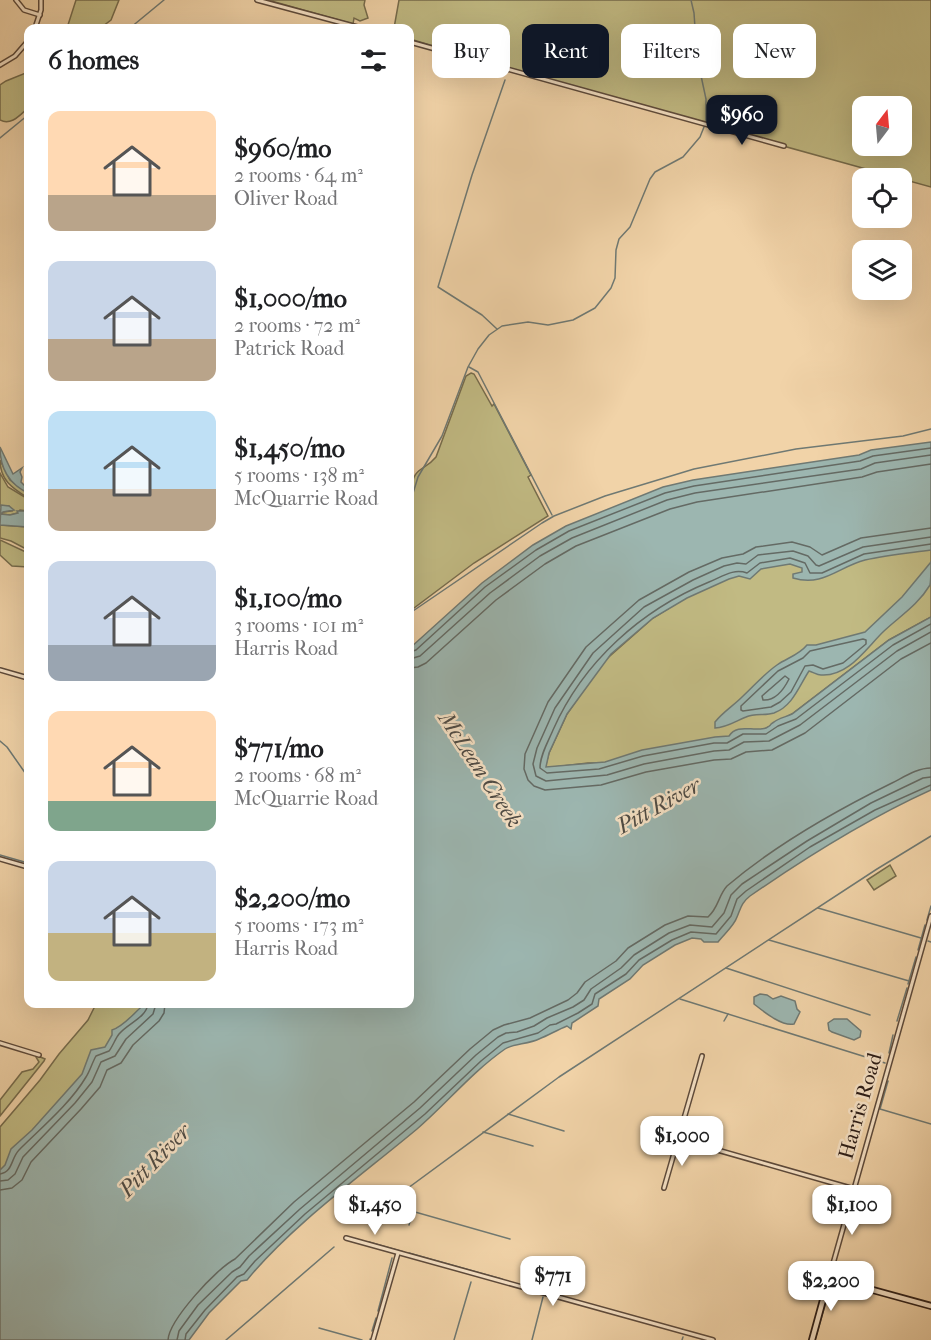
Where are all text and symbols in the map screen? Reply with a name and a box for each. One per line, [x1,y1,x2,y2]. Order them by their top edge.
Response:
chip: Buy [432,24,510,78]
chip: Rent [522,24,609,78]
chip: Filters [621,24,721,78]
chip: New [733,24,816,78]
icon: filters [357,44,390,77]
text: 6 homes [48,45,139,76]
pin: $960 [706,95,778,146]
north arrow [852,96,912,156]
map controls [852,96,912,300]
text: $960 [720,103,764,126]
text: $960/mo [234,133,331,164]
icon: home [96,135,168,207]
text: 2 rooms · 64 m² [234,164,363,187]
button: locate [852,168,912,228]
text: Oliver Road [234,187,338,210]
button: layers [852,240,912,300]
text: $1,000/mo [234,283,347,314]
icon: home [96,285,168,357]
text: 2 rooms · 72 m² [234,314,360,337]
text: Patrick Road [234,337,344,360]
text: $1,450/mo [234,433,345,464]
icon: home [96,435,168,507]
text: 5 rooms · 138 m² [234,464,364,487]
text: McQuarrie Road [234,487,378,510]
text: $1,100/mo [234,583,342,614]
icon: home [96,585,168,657]
text: 3 rooms · 101 m² [234,614,363,637]
text: Harris Road [234,637,338,660]
water label: McLean Creek [432,705,527,832]
text: $771/mo [234,733,324,764]
icon: home [96,735,168,807]
text: 2 rooms · 68 m² [234,764,361,787]
water label: Pitt River [611,771,707,840]
text: McQuarrie Road [234,787,378,810]
text: $2,200/mo [234,883,350,914]
icon: home [96,885,168,957]
text: 5 rooms · 173 m² [234,914,364,937]
text: Harris Road [234,937,338,960]
street label: Harris Road [833,1050,887,1162]
pin: $1,000 [633,1116,731,1167]
water label: Pitt River [113,1117,197,1203]
text: $1,000 [654,1124,710,1147]
pin: $1,450 [326,1185,424,1236]
pin: $1,100 [803,1185,901,1236]
text: $1,450 [348,1193,402,1216]
text: $1,100 [826,1193,878,1216]
pin: $771 [517,1256,589,1307]
pin: $2,200 [782,1261,880,1312]
text: $771 [534,1264,572,1287]
text: $2,200 [802,1269,860,1292]

